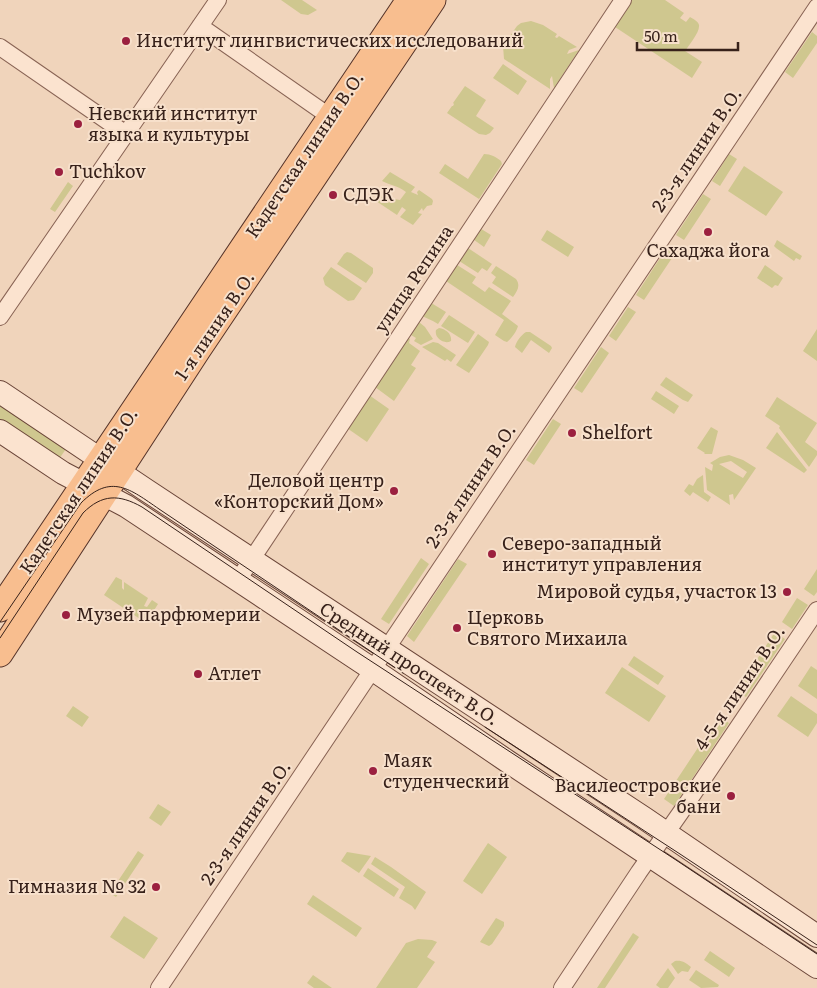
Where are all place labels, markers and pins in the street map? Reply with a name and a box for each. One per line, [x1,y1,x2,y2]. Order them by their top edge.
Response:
place label: Институт лингвистических исследований [136,26,523,53]
marker: Институт лингвистических исследований [120,35,132,47]
place label: Невский институт языка и культуры [88,99,258,147]
marker: Невский институт языка и культуры [72,118,84,130]
place label: Tuchkov [69,157,146,184]
marker: Tuchkov [53,166,65,178]
place label: СДЭК [343,180,394,207]
marker: СДЭК [327,189,339,201]
marker: Сахаджа йога [702,226,714,238]
place label: Сахаджа йога [646,236,770,263]
place label: Shelfort [582,418,653,445]
marker: Shelfort [566,427,578,439]
place label: Деловой центр «Конторский Дом» [214,466,384,514]
marker: Деловой центр «Конторский Дом» [388,485,400,497]
place label: Северо-западный институт управления [502,529,702,577]
marker: Северо-западный институт управления [486,548,498,560]
place label: Мировой судья, участок 13 [536,577,777,604]
marker: Мировой судья, участок 13 [781,586,793,598]
place label: Музей парфюмерии [76,600,260,627]
place label: Церковь Святого Михаила [467,603,628,651]
marker: Музей парфюмерии [60,609,72,621]
marker: Церковь Святого Михаила [451,622,463,634]
place label: Атлет [208,659,261,686]
marker: Атлет [192,668,204,680]
place label: Маяк студенческий [383,746,510,794]
marker: Маяк студенческий [367,765,379,777]
place label: Василеостровские бани [555,771,721,819]
marker: Василеостровские бани [725,790,737,802]
place label: Гимназия № 32 [8,872,146,899]
marker: Гимназия № 32 [150,881,162,893]

